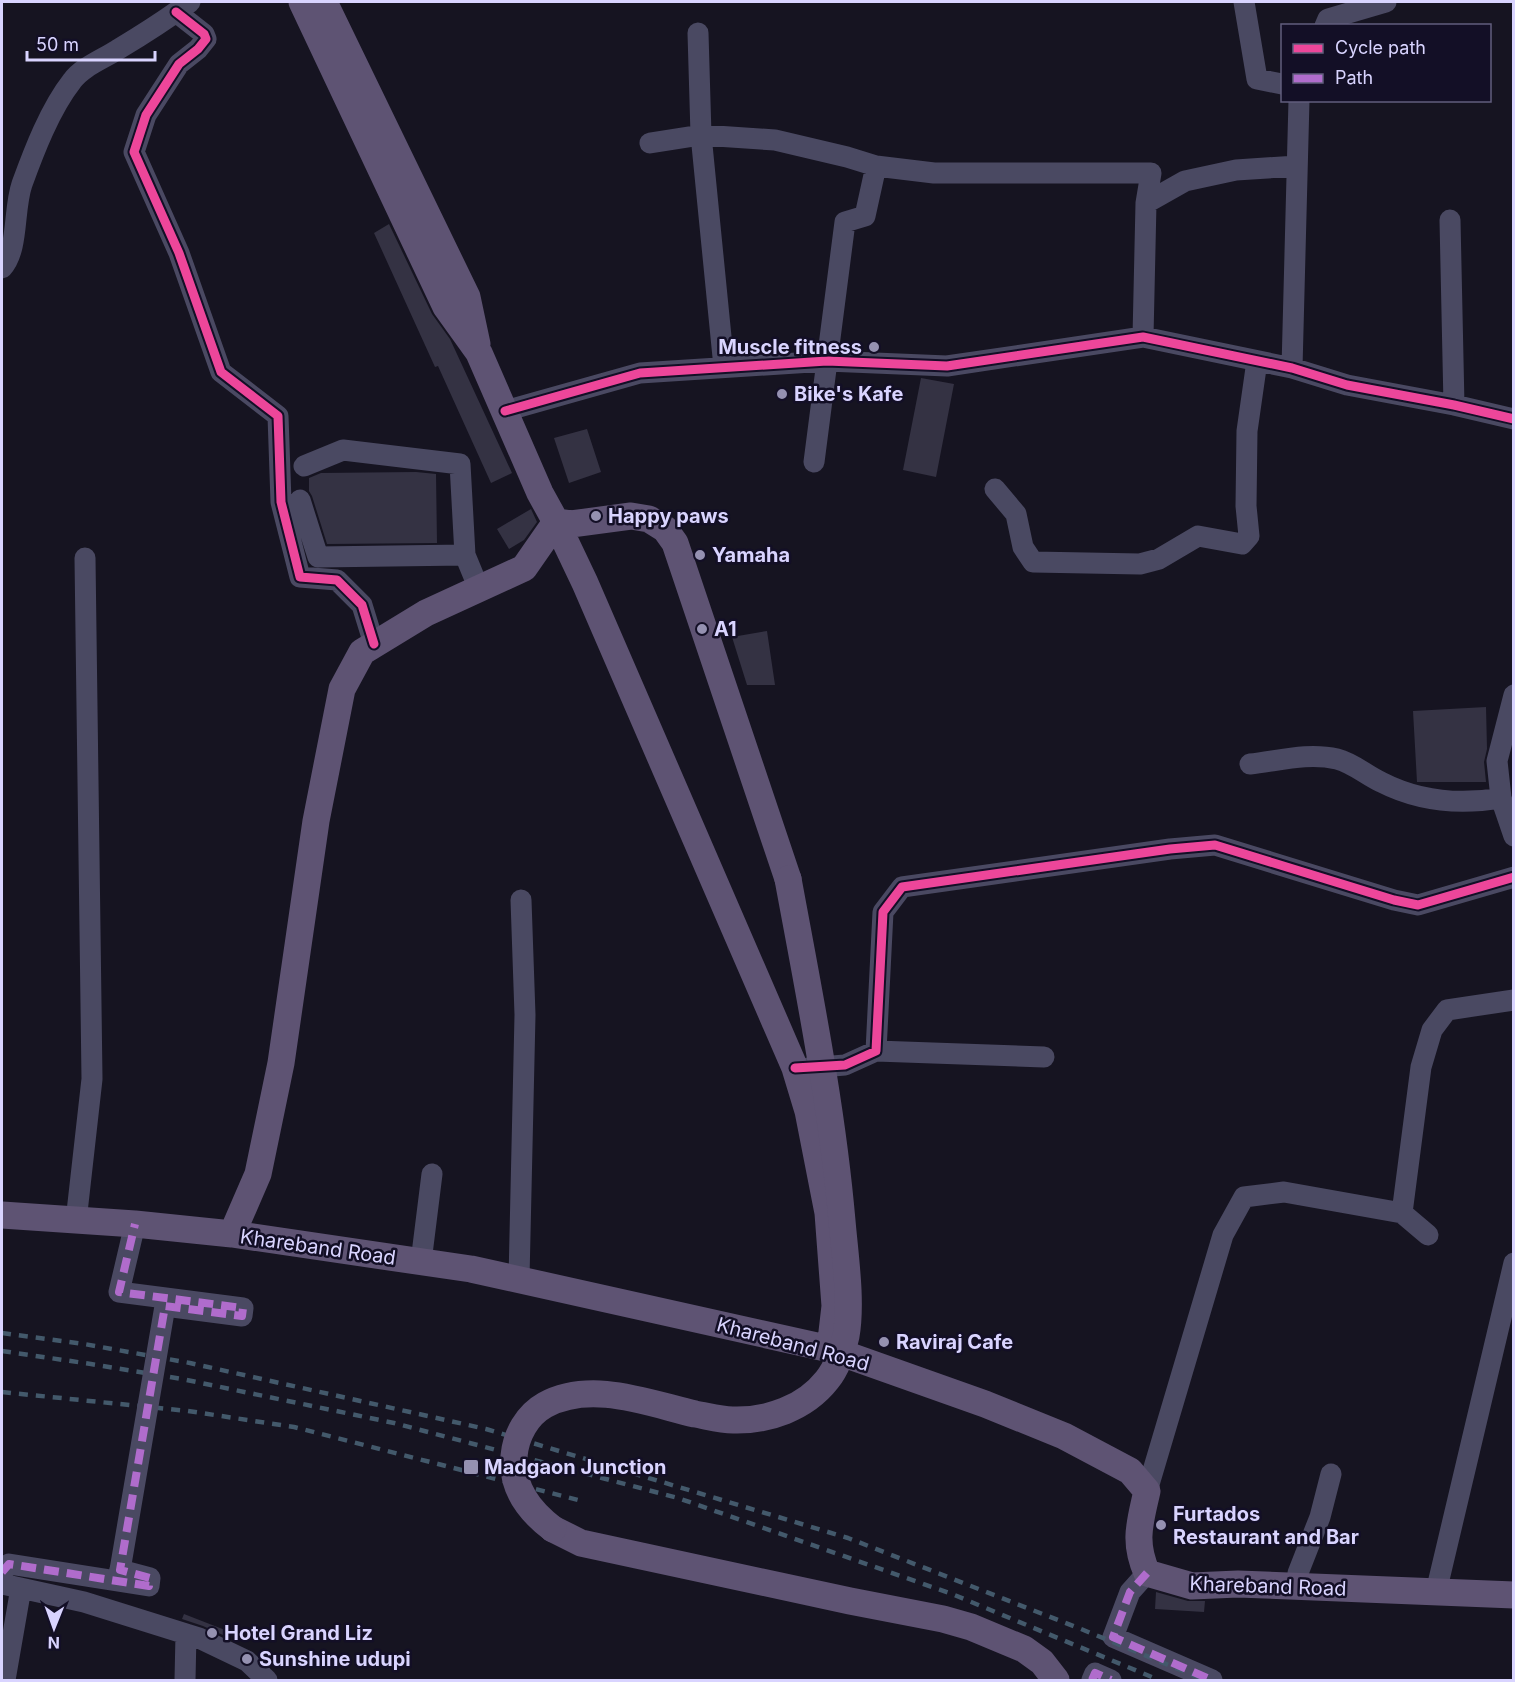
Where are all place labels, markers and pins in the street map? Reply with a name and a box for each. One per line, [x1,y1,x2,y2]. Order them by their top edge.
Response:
place label: Muscle fitness [718,335,862,359]
marker: Muscle fitness [867,340,881,354]
place label: Bike's Kafe [794,382,903,406]
marker: Bike's Kafe [775,387,789,401]
place label: Happy paws [608,504,729,528]
marker: Happy paws [589,509,603,523]
place label: Yamaha [712,543,790,567]
marker: Yamaha [693,548,707,562]
place label: A1 [714,617,737,641]
marker: A1 [695,622,709,636]
place label: Raviraj Cafe [896,1330,1013,1354]
marker: Raviraj Cafe [877,1335,891,1349]
place label: Madgaon Junction [484,1455,666,1479]
marker: Madgaon Junction [462,1458,480,1476]
place label: Furtados Restaurant and Bar [1173,1502,1359,1549]
marker: Furtados Restaurant and Bar [1154,1518,1168,1532]
place label: Hotel Grand Liz [224,1621,373,1645]
marker: Hotel Grand Liz [205,1626,219,1640]
place label: Sunshine udupi [259,1647,411,1671]
marker: Sunshine udupi [240,1652,254,1666]

